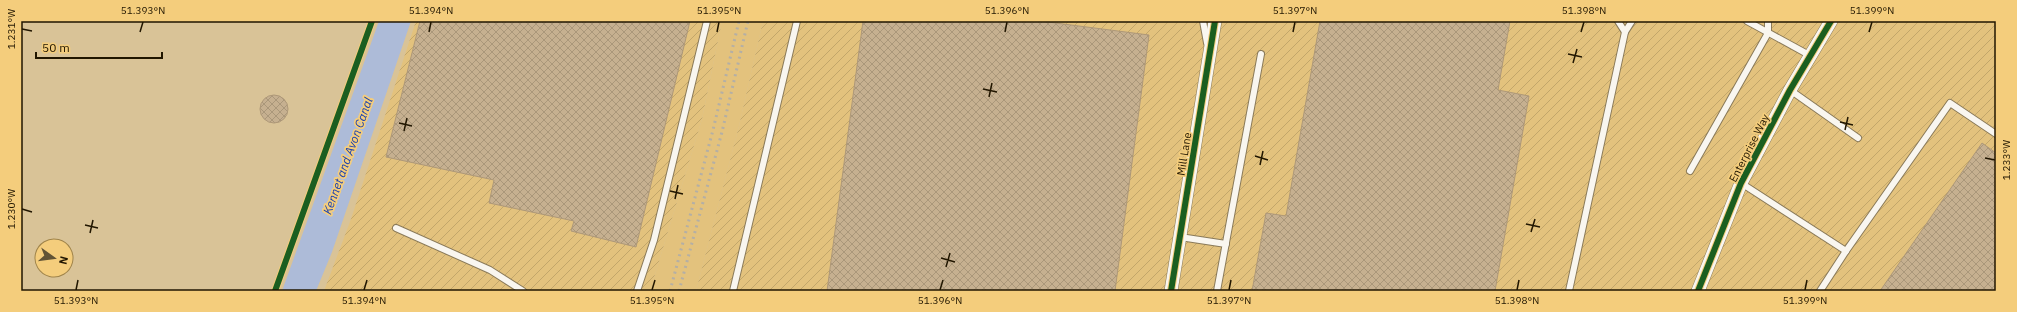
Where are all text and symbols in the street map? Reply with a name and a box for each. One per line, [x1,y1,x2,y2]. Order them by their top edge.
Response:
text: 51.393°N [121,4,165,17]
text: 51.394°N [409,4,453,17]
text: 51.395°N [697,4,741,17]
text: 51.396°N [985,4,1029,17]
text: 51.397°N [1273,4,1317,17]
text: 51.398°N [1562,4,1606,17]
text: 51.399°N [1850,4,1894,17]
text: 1.231°W [5,9,18,49]
scale bar [36,34,162,60]
text: 50 m [42,40,70,55]
water label: Kennet and Avon Canal [319,95,376,216]
street label: Enterprise Way [1726,111,1772,184]
street label: Mill Lane [1174,131,1194,177]
text: 1.233°W [2000,140,2013,180]
text: 1.230°W [5,189,18,229]
north arrow [34,238,74,278]
text: N [56,255,71,266]
text: 51.393°N [54,294,98,307]
text: 51.394°N [342,294,386,307]
text: 51.395°N [630,294,674,307]
text: 51.396°N [918,294,962,307]
text: 51.397°N [1207,294,1251,307]
text: 51.398°N [1495,294,1539,307]
text: 51.399°N [1783,294,1827,307]

